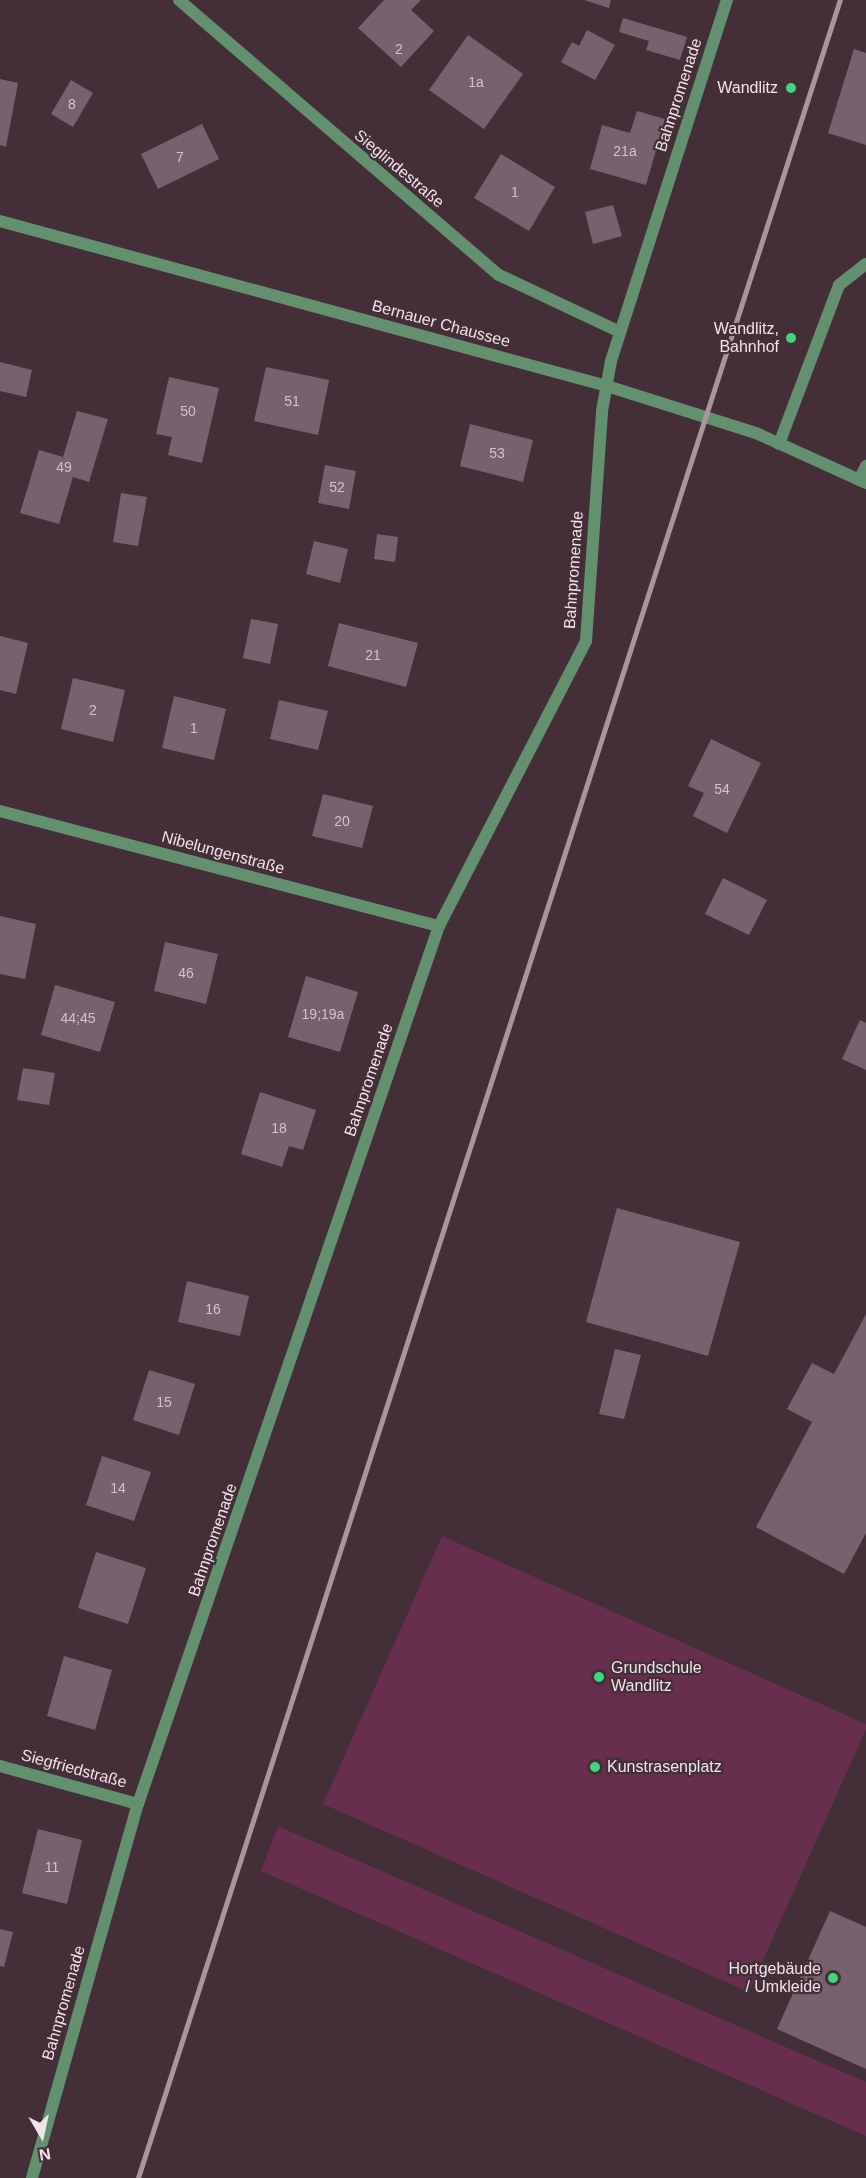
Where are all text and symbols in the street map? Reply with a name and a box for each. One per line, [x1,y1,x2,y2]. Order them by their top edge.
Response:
street label: Bahnpromenade [652,36,706,154]
house number: 2 [395,41,403,57]
house number: 1a [468,74,484,90]
place label: Wandlitz [717,78,778,98]
marker: Wandlitz [782,79,800,97]
house number: 8 [68,96,76,112]
street label: Sieglindestraße [350,126,448,212]
house number: 21a [613,143,637,159]
house number: 7 [176,149,184,165]
house number: 1 [511,184,519,200]
street label: Bernauer Chaussee [370,296,512,352]
place label: Wandlitz, Bahnhof [714,319,779,357]
marker: Wandlitz, Bahnhof [784,331,798,345]
house number: 51 [284,393,300,409]
house number: 50 [180,403,196,419]
house number: 53 [489,445,505,461]
house number: 49 [56,459,72,475]
house number: 52 [329,479,345,495]
street label: Bahnpromenade [560,510,588,630]
house number: 21 [365,647,381,663]
house number: 2 [89,702,97,718]
house number: 1 [190,720,198,736]
house number: 54 [714,781,730,797]
house number: 20 [334,813,350,829]
street label: Nibelungenstraße [160,827,286,879]
house number: 46 [178,965,194,981]
house number: 19;19a [302,1006,344,1022]
house number: 44;45 [60,1010,96,1026]
street label: Bahnpromenade [341,1021,397,1139]
house number: 18 [271,1120,287,1136]
house number: 16 [205,1301,221,1317]
house number: 15 [156,1394,172,1410]
house number: 14 [110,1480,126,1496]
street label: Bahnpromenade [185,1481,241,1599]
place label: Grundschule Wandlitz [611,1658,702,1696]
marker: Grundschule Wandlitz [592,1670,606,1684]
street label: Siegfriedstraße [19,1746,129,1792]
place label: Kunstrasenplatz [607,1757,722,1777]
marker: Kunstrasenplatz [588,1760,602,1774]
house number: 11 [45,1859,59,1875]
street label: Bahnpromenade [38,1943,90,2063]
place label: Hortgebäude / Umkleide [728,1959,821,1997]
marker: Hortgebäude / Umkleide [826,1971,840,1985]
north arrow [12,2106,72,2166]
text: N [38,2145,52,2164]

